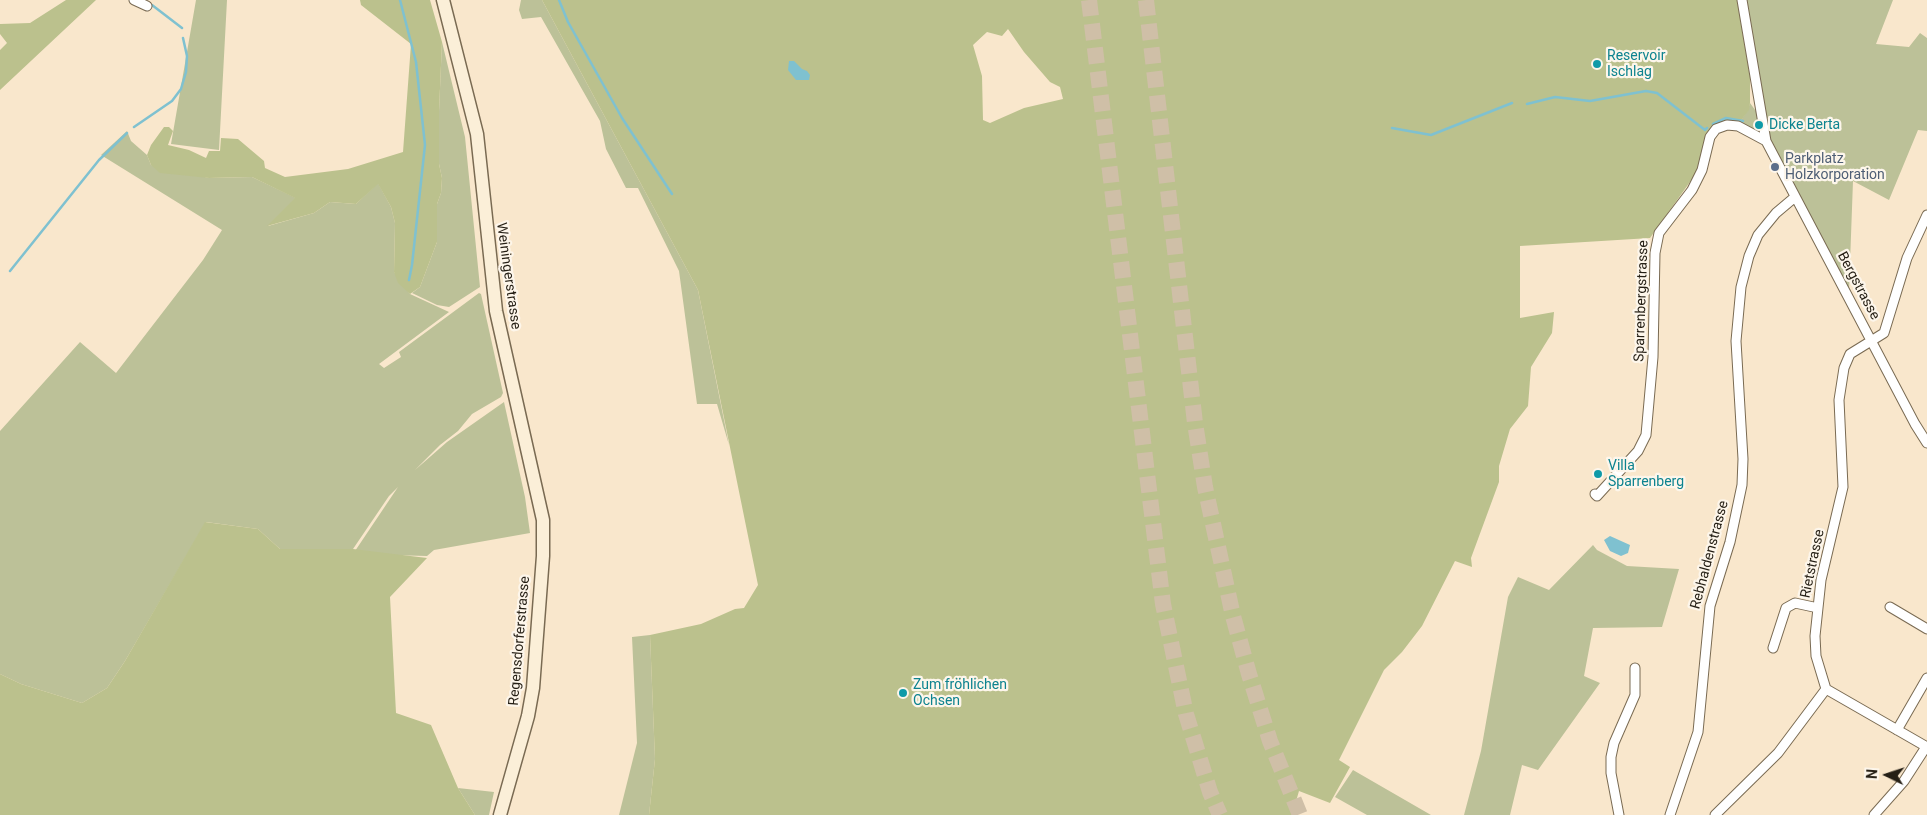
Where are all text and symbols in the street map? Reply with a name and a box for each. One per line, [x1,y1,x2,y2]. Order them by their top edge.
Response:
place label: Reservoir Ischlag [1607,48,1665,80]
marker: Reservoir Ischlag [1591,58,1603,70]
place label: Dicke Berta [1769,117,1840,133]
marker: Dicke Berta [1753,119,1765,131]
place label: Parkplatz Holzkorporation [1785,151,1885,184]
marker: Parkplatz Holzkorporation [1769,161,1781,173]
street label: Weiningerstrasse [492,222,524,330]
street label: Sparrenbergstrasse [1631,240,1653,362]
street label: Bergstrasse [1833,249,1883,323]
place label: Villa Sparrenberg [1608,458,1684,491]
marker: Villa Sparrenberg [1592,468,1604,480]
street label: Rebhaldenstrasse [1687,499,1733,611]
street label: Rietstrasse [1798,528,1828,600]
street label: Regensdorferstrasse [506,576,534,706]
place label: Zum fröhlichen Ochsen [913,677,1007,710]
marker: Zum fröhlichen Ochsen [897,687,909,699]
north arrow [1862,750,1912,800]
text: N [1864,768,1880,779]

